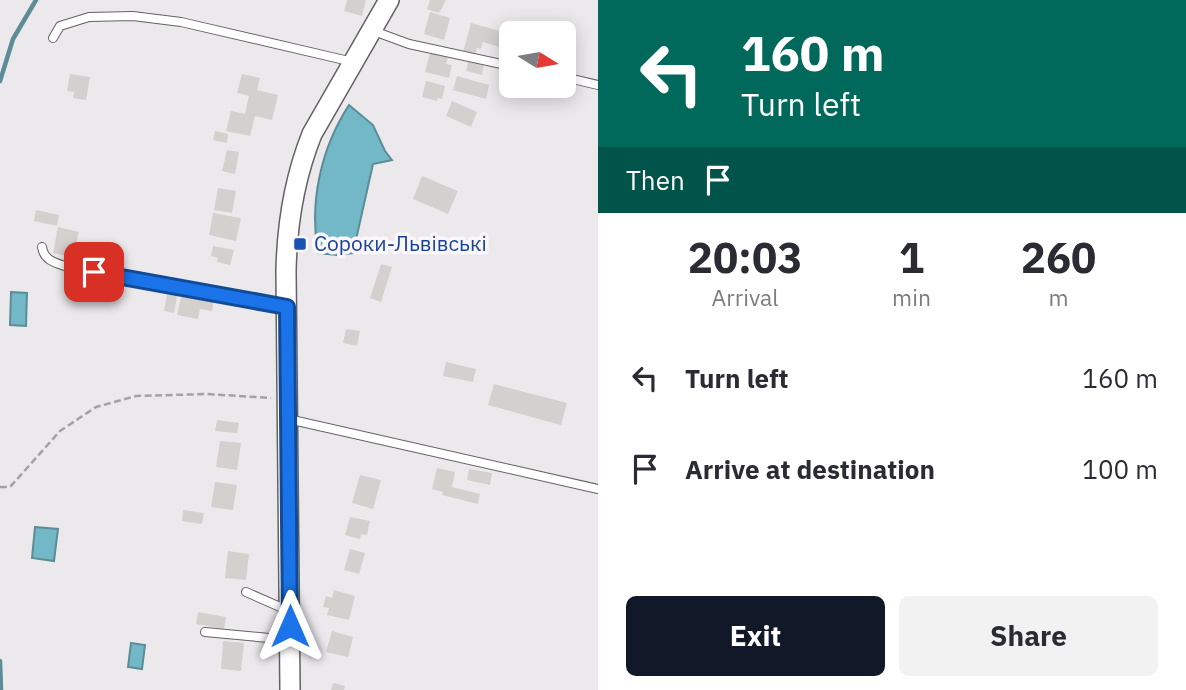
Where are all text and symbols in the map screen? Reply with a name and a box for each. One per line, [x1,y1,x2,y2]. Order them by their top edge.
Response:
north arrow [499,21,576,98]
map controls [499,21,576,98]
text: 160 m [741,21,885,84]
icon: left [626,28,717,119]
text: Turn left [741,83,861,125]
icon: arrive [699,161,737,199]
text: Then [626,163,685,197]
place label: Сороки-Львівські [314,229,487,257]
text: 20:03 [688,230,802,285]
text: 1 [899,230,924,285]
text: 260 [1021,230,1096,285]
marker: Сороки-Львівські [292,236,308,252]
pin [64,242,124,302]
icon: arrive [75,253,113,291]
text: Arrival [712,282,779,312]
text: min [892,282,931,312]
text: m [1048,282,1069,312]
icon: left [626,359,664,397]
text: Turn left [685,361,788,395]
text: 160 m [1082,361,1158,395]
icon: arrive [626,450,664,488]
text: Arrive at destination [685,452,935,486]
text: 100 m [1082,452,1158,486]
position arrow [253,589,327,663]
button: Exit [626,596,885,676]
button: Share [899,596,1158,676]

